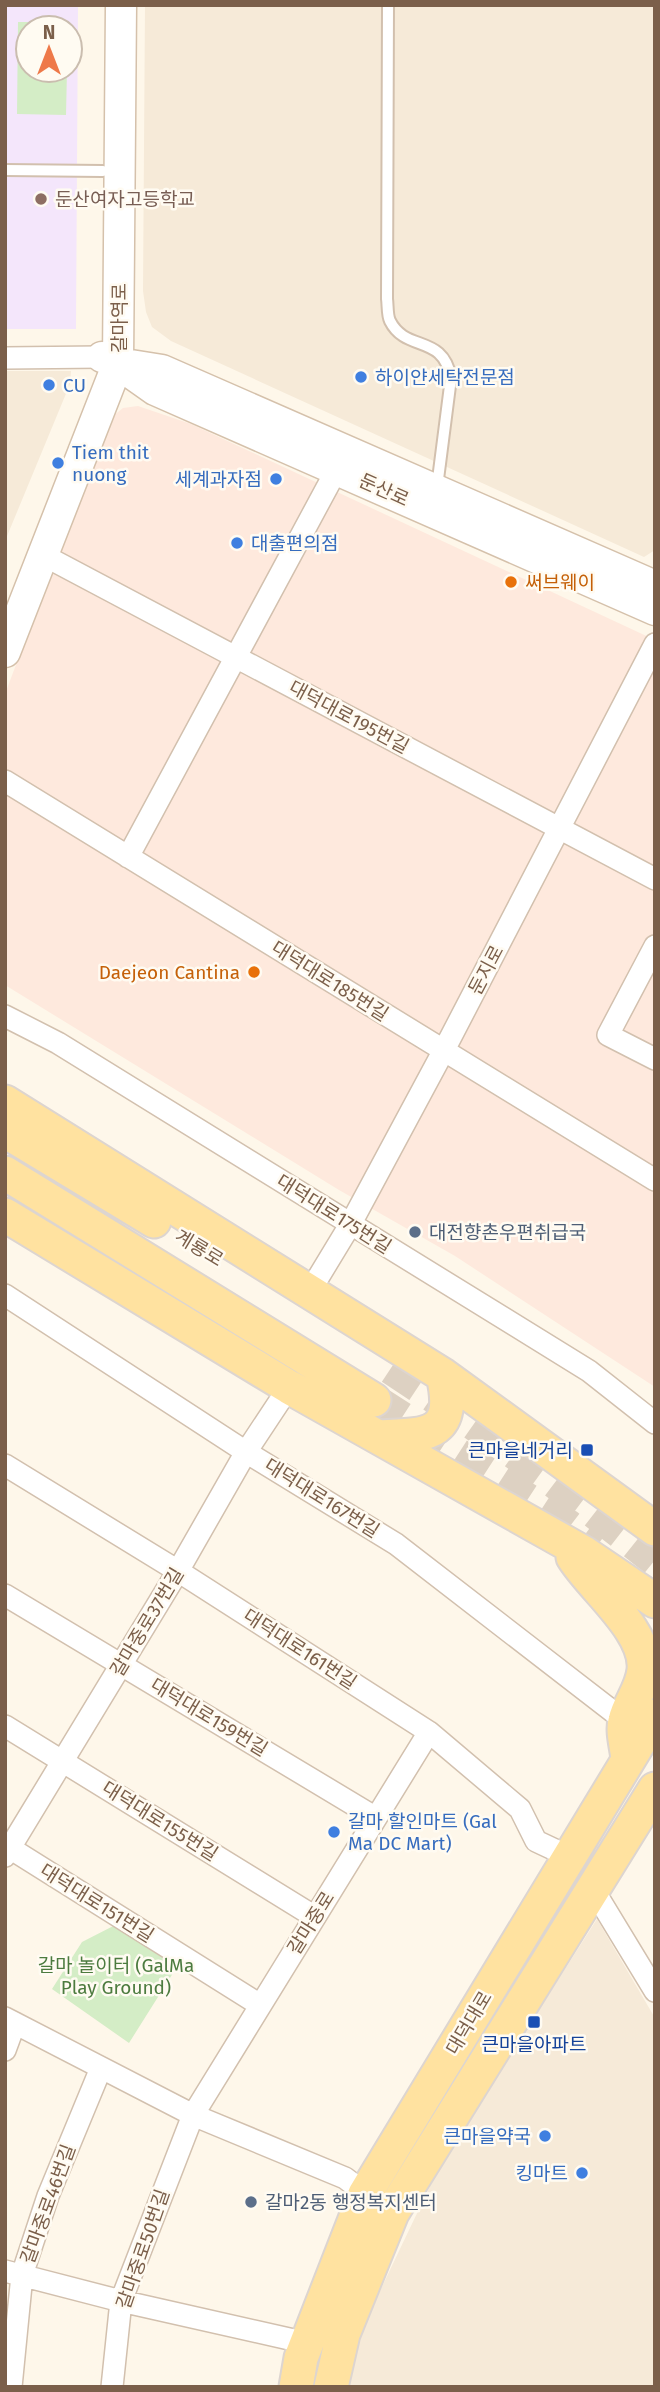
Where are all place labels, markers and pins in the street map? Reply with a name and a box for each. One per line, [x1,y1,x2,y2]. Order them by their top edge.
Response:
place label: 둔산여자고등학교 [55,188,195,211]
marker: 둔산여자고등학교 [33,191,49,207]
place label: 하이얀세탁전문점 [375,366,515,389]
marker: 하이얀세탁전문점 [353,369,369,385]
place label: CU [63,374,86,397]
marker: CU [41,377,57,393]
place label: Tiem thit nuong [72,441,149,486]
marker: Tiem thit nuong [50,455,66,471]
place label: 세계과자점 [175,468,262,491]
marker: 세계과자점 [268,471,284,487]
place label: 대출편의점 [251,532,338,555]
marker: 대출편의점 [229,535,245,551]
place label: 써브웨이 [525,571,595,594]
marker: 써브웨이 [503,574,519,590]
place label: Daejeon Cantina [99,961,240,984]
marker: Daejeon Cantina [246,964,262,980]
place label: 대전향촌우편취급국 [429,1221,586,1244]
marker: 대전향촌우편취급국 [407,1224,423,1240]
place label: 큰마을네거리 [468,1439,573,1462]
marker: 큰마을네거리 [579,1442,595,1458]
place label: 갈마 할인마트 (Gal Ma DC Mart) [348,1810,497,1855]
marker: 갈마 할인마트 (Gal Ma DC Mart) [326,1824,342,1840]
marker: 큰마을아파트 [526,2014,542,2030]
place label: 큰마을아파트 [482,2033,586,2056]
place label: 큰마을약국 [444,2125,531,2148]
marker: 큰마을약국 [537,2128,553,2144]
place label: 킹마트 [516,2162,568,2185]
marker: 킹마트 [574,2165,590,2181]
place label: 갈마2동 행정복지센터 [265,2191,437,2214]
marker: 갈마2동 행정복지센터 [243,2194,259,2210]

